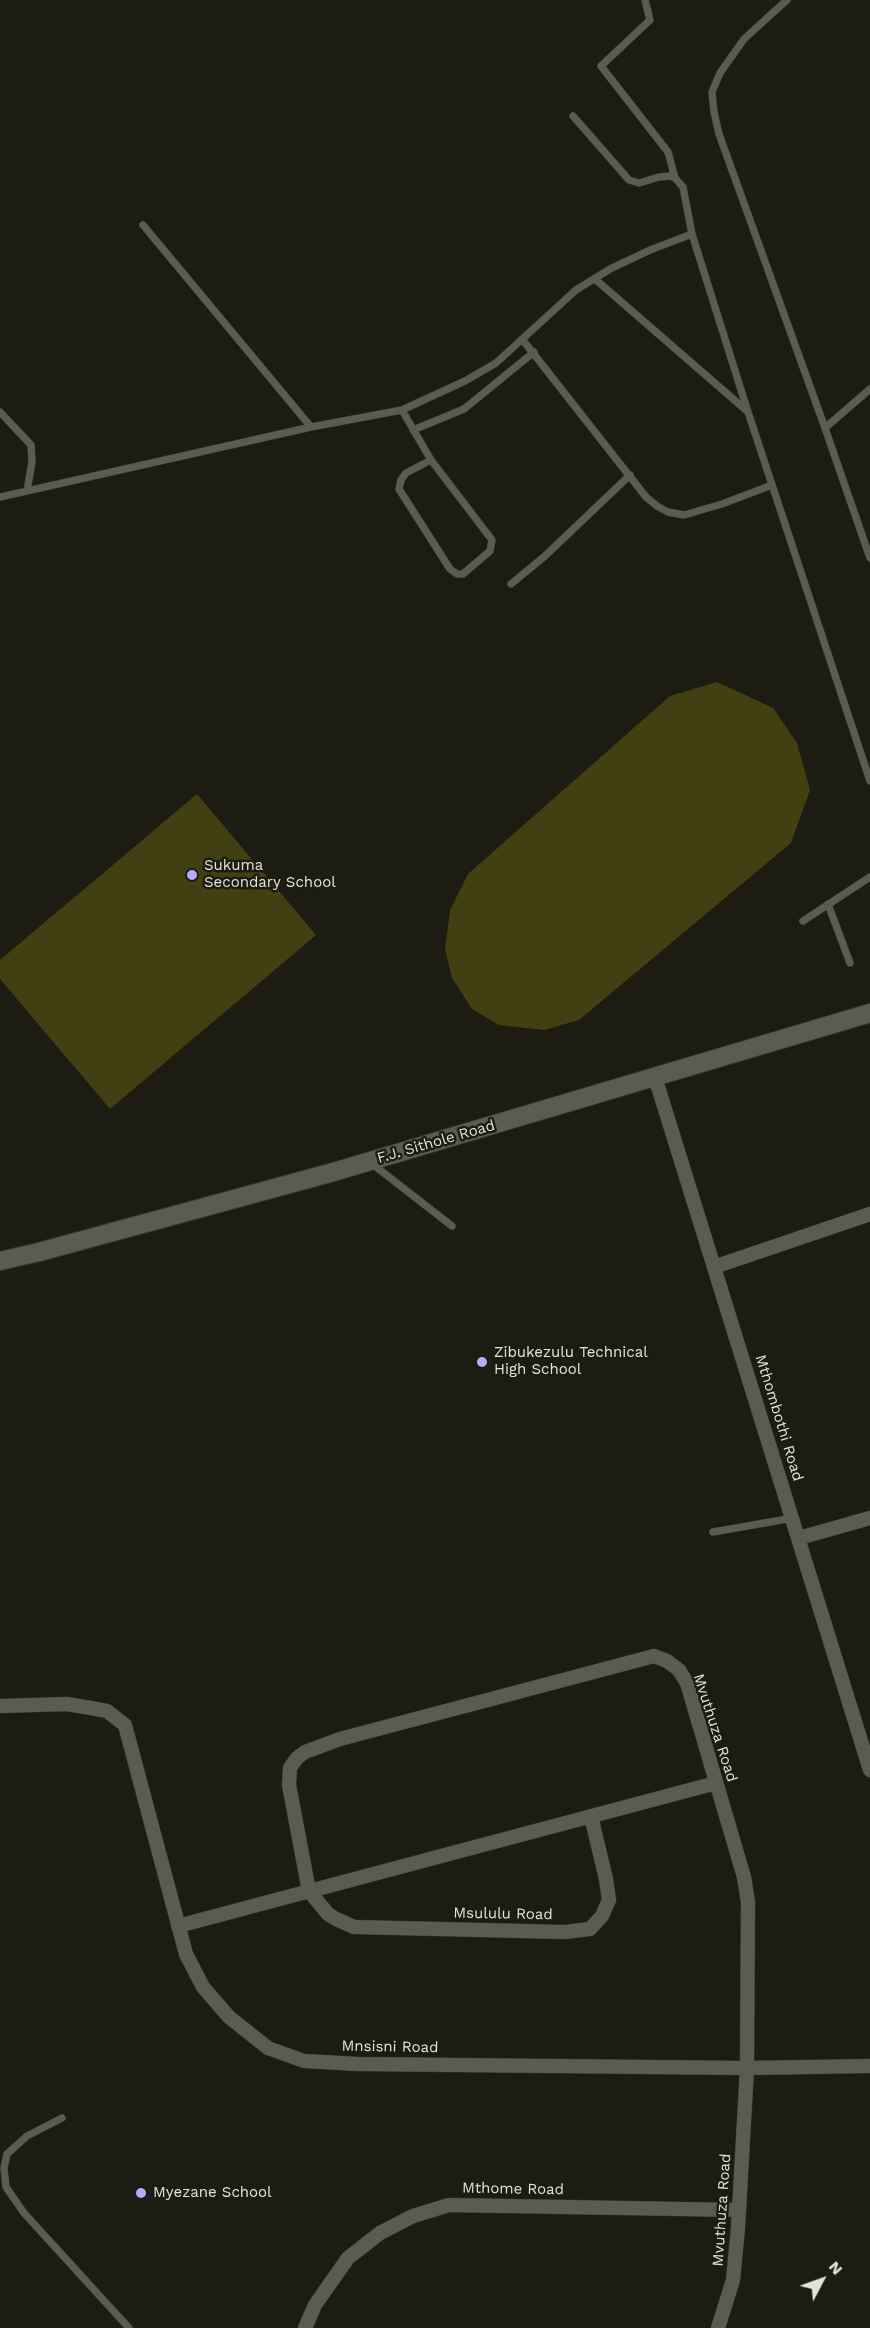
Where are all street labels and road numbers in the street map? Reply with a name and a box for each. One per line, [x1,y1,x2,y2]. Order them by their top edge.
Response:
street label: F.J. Sithole Road [375,1117,497,1167]
street label: Mthombothi Road [751,1353,807,1483]
street label: Mvuthuza Road [689,1672,741,1784]
street label: Msululu Road [453,1904,553,1924]
street label: Mnsisni Road [341,2037,439,2057]
street label: Mvuthuza Road [709,2153,735,2267]
street label: Mthome Road [462,2179,564,2199]

